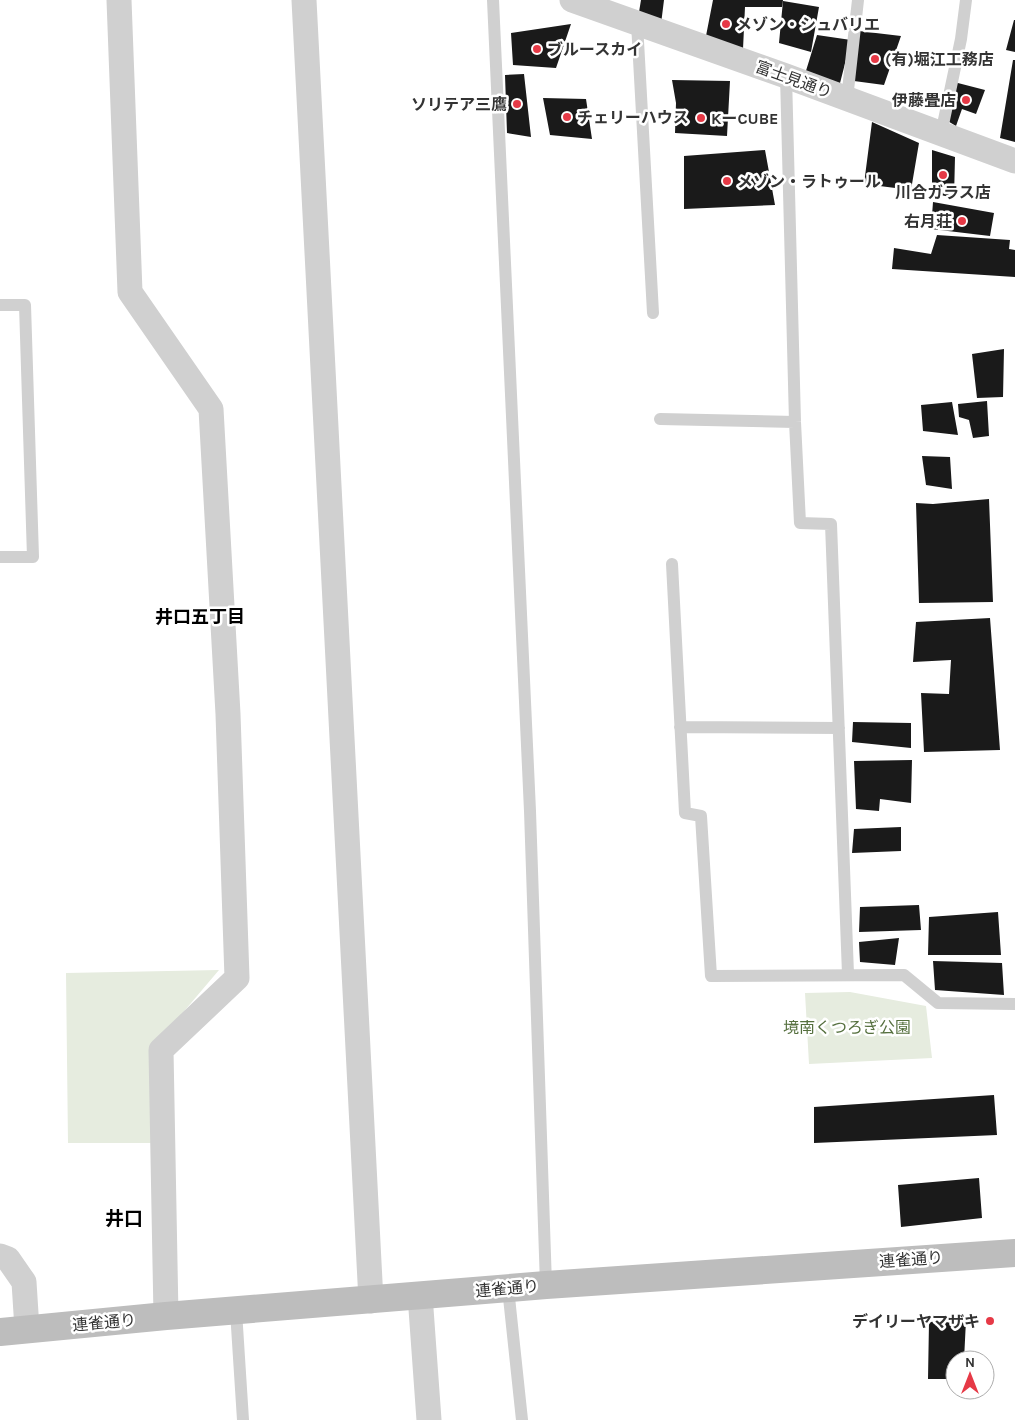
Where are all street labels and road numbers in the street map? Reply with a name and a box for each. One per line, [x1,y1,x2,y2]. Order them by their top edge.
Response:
street label: 富士見通り [753,57,835,102]
street label: 連雀通り [878,1248,944,1271]
street label: 連雀通り [474,1276,540,1301]
street label: 連雀通り [71,1310,137,1335]

